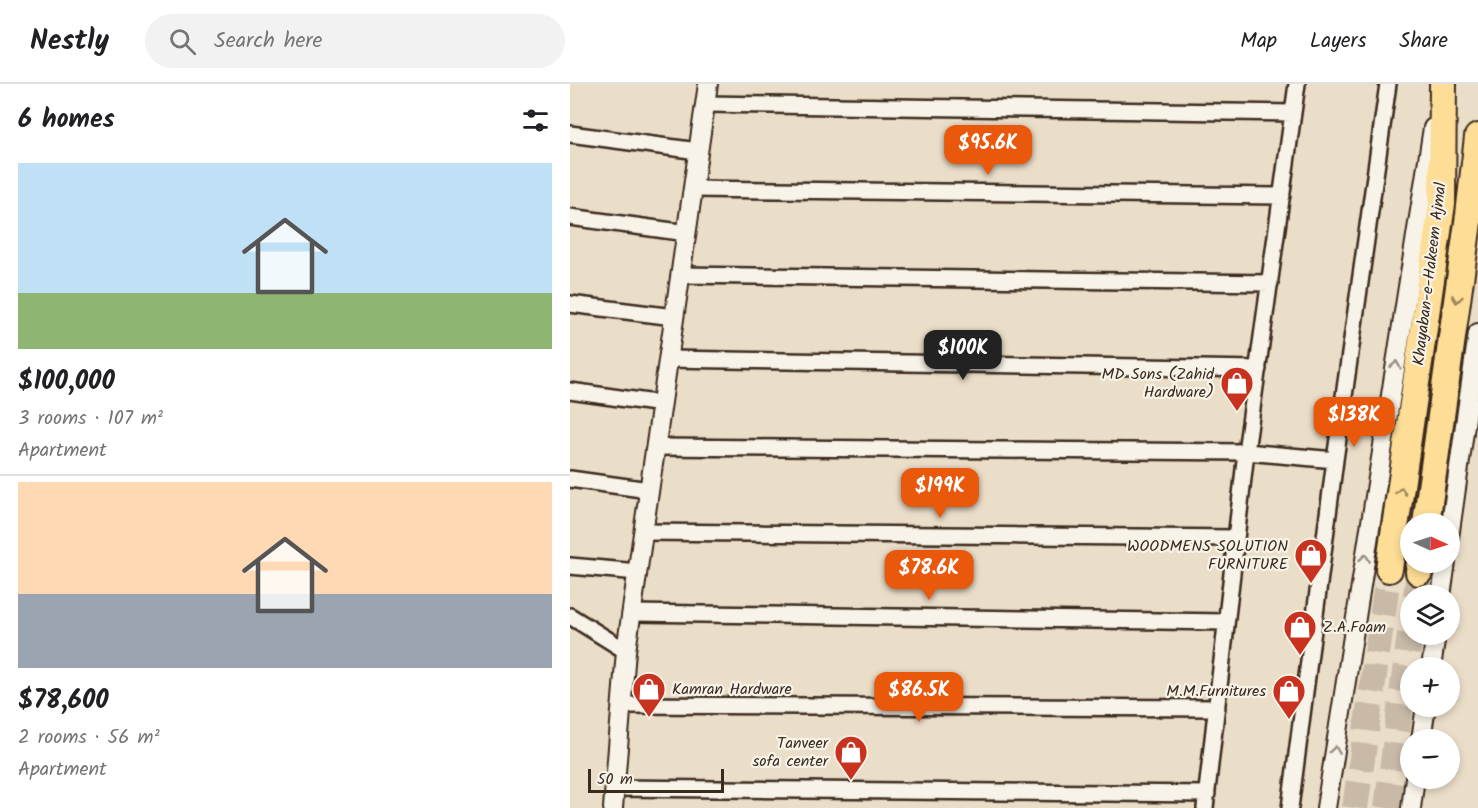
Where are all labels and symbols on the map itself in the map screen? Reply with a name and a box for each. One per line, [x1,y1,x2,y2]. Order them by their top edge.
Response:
pin: $95.6K [939,125,1037,176]
street label: Khayaban-e-Hakeem Ajmal [1406,181,1454,367]
one-way arrow [1452,294,1464,304]
pin: $100K [921,330,1005,381]
one-way arrow [1389,360,1402,370]
place label: MD Sons (Zahid Hardware) [1102,362,1215,405]
shop icon: MD Sons (Zahid Hardware) [1219,365,1255,412]
pin: $138K [1312,397,1396,448]
pin: $199K [898,468,982,519]
one-way arrow [1394,486,1406,495]
north arrow [1400,513,1460,573]
place label: WOODMENS SOLUTION FURNITURE [1127,534,1289,577]
shop icon: WOODMENS SOLUTION FURNITURE [1293,537,1329,584]
pin: $78.6K [880,550,978,601]
one-way arrow [1359,553,1371,562]
shop icon: Z.A.Foam [1282,609,1318,656]
place label: Z.A.Foam [1323,615,1386,640]
shop icon: Kamran Hardware [631,671,667,718]
pin: $86.5K [870,672,968,723]
shop icon: M.M.Furnitures [1271,673,1307,720]
place label: Kamran Hardware [672,677,792,702]
place label: M.M.Furnitures [1166,679,1266,704]
place label: Tanveer sofa center [752,731,830,774]
shop icon: Tanveer sofa center [833,734,869,781]
one-way arrow [1328,746,1341,756]
scale bar [588,766,724,794]

